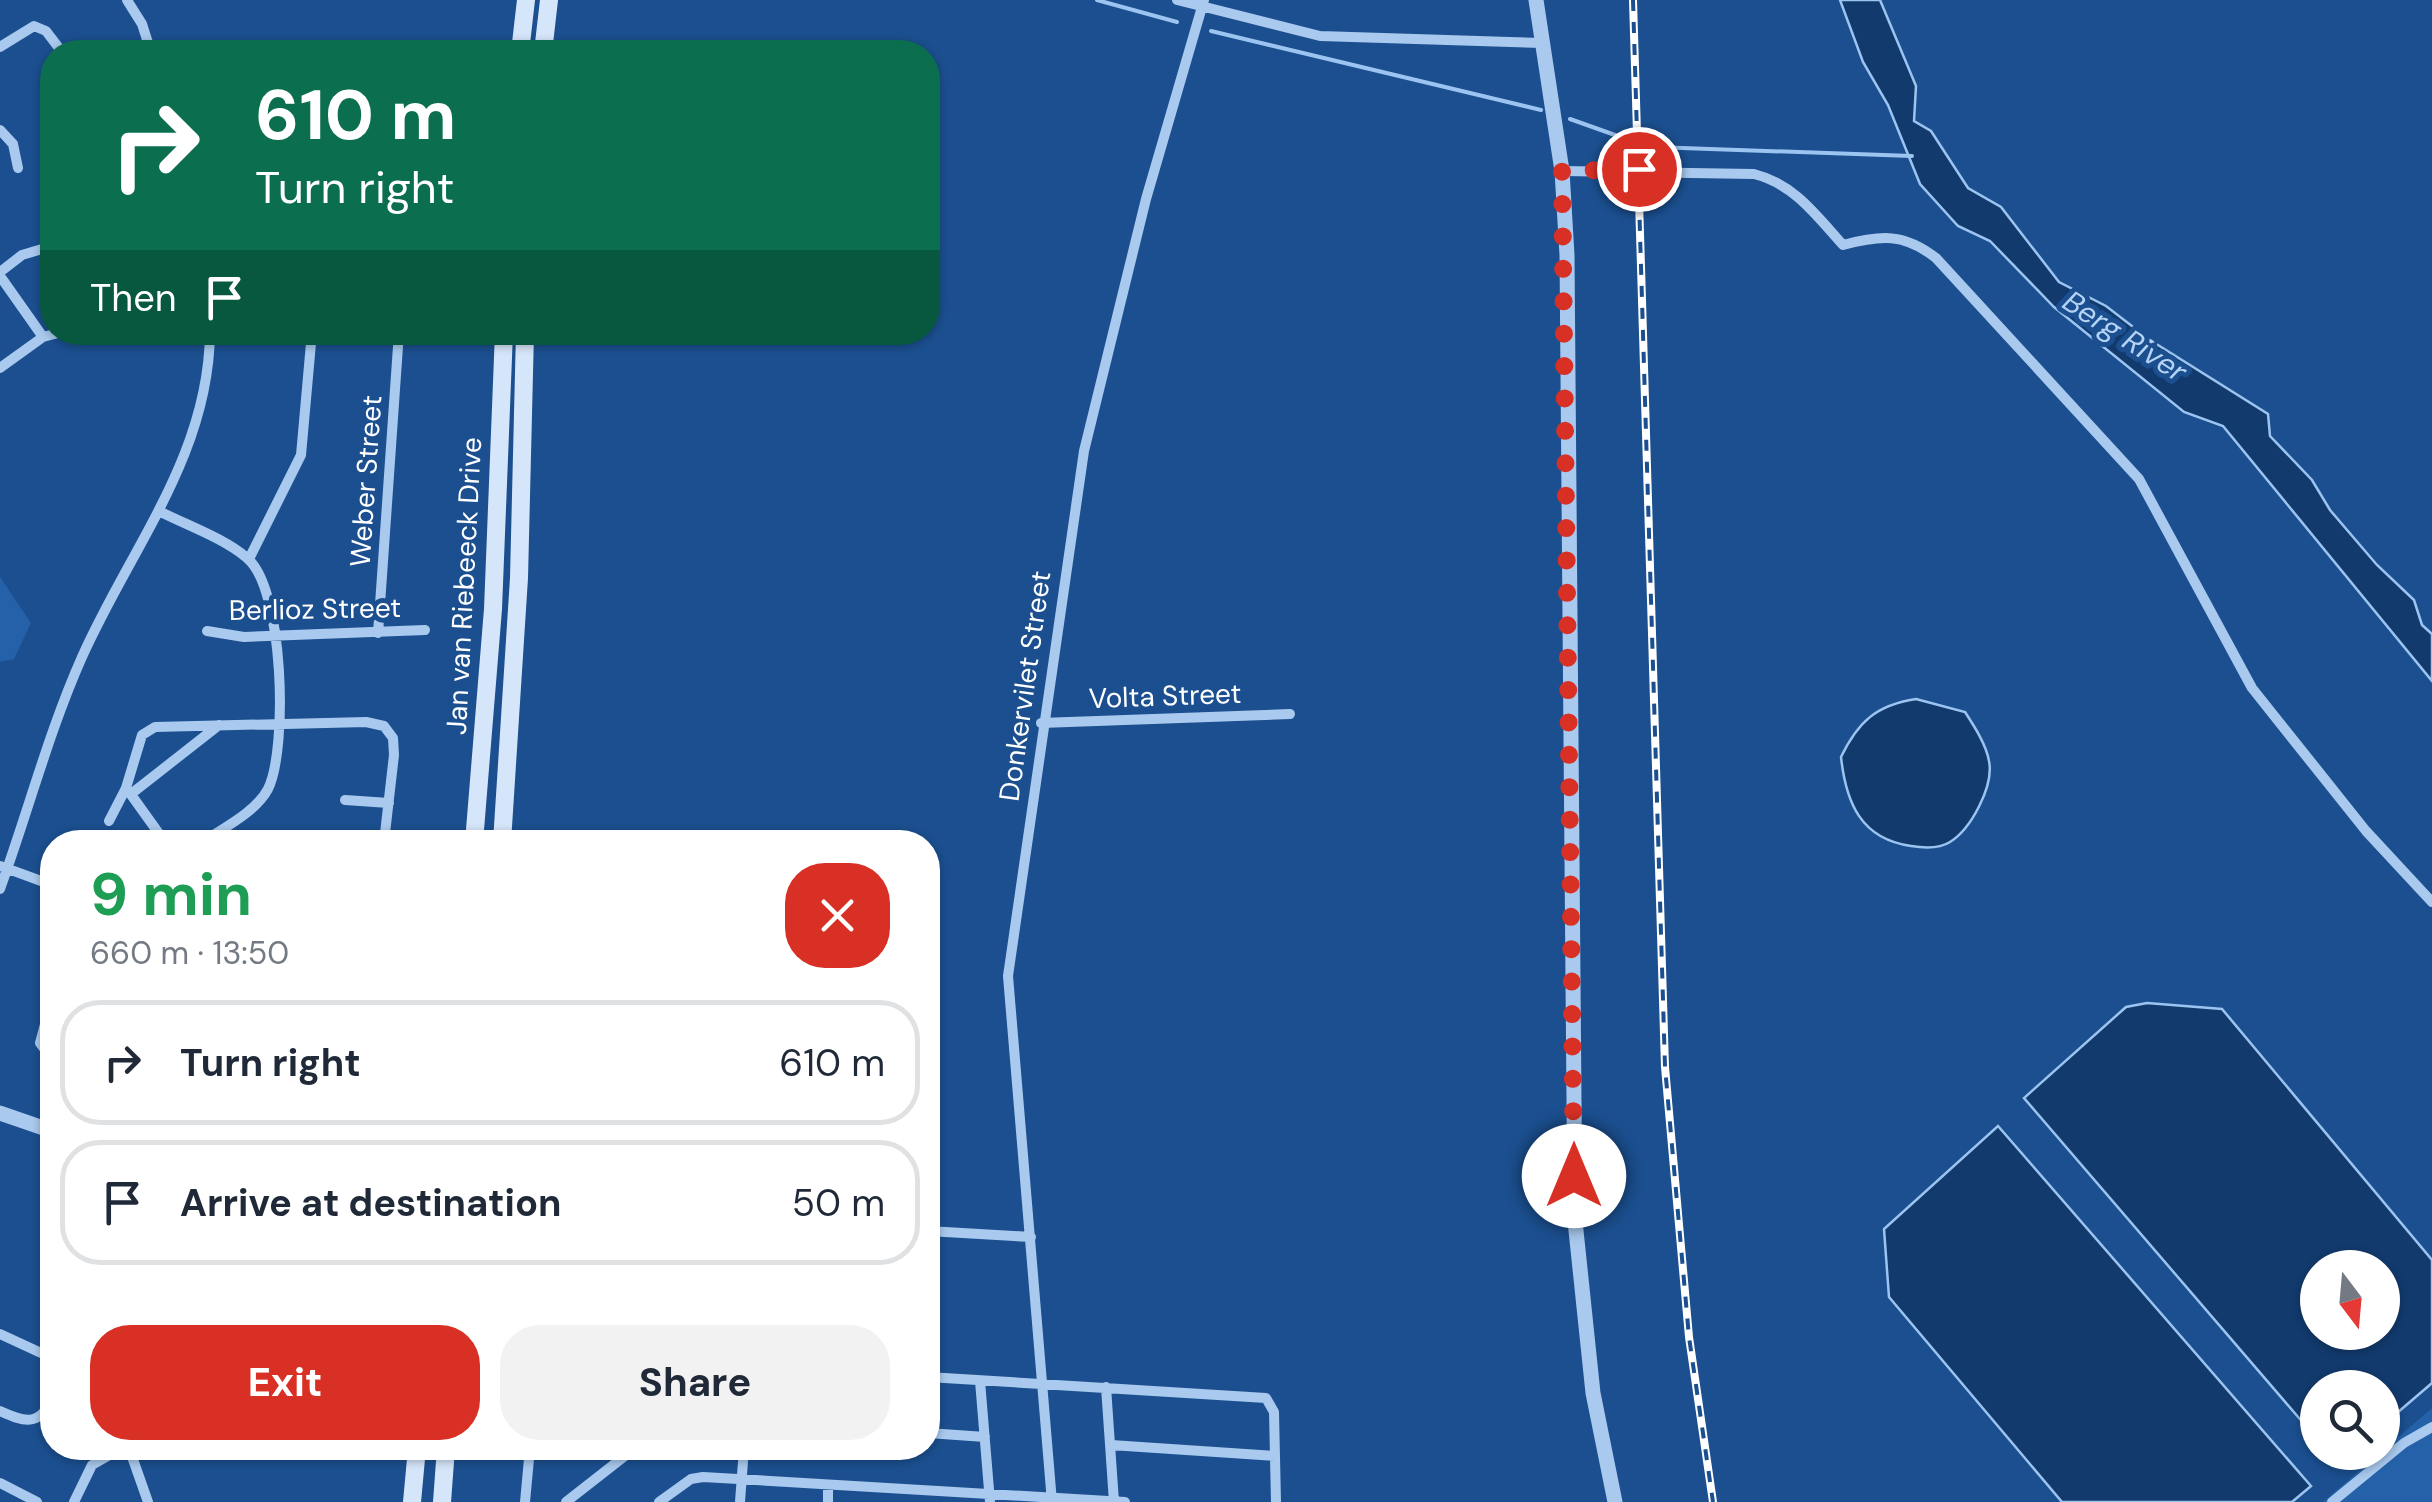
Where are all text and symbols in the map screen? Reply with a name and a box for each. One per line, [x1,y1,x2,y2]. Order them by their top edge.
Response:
text: 610 m [255,70,456,161]
icon: right [90,80,220,210]
pin [1597,127,1682,212]
icon: arrive [1612,142,1667,197]
text: Turn right [255,158,454,217]
icon: arrive [197,270,252,325]
text: Then [90,273,177,323]
water label: Berg River [2055,281,2195,391]
street label: Weber Street [342,394,390,568]
street label: Jan van Riebeeck Drive [438,436,490,736]
street label: Donkervilet Street [991,568,1059,804]
street label: Berlioz Street [229,589,401,629]
street label: Volta Street [1088,675,1242,717]
text: 9 min [90,855,252,934]
button: close [785,863,890,968]
text: 660 m · 13:50 [90,932,289,974]
icon: right [95,1035,150,1090]
text: Turn right [180,1038,361,1088]
text: 610 m [779,1038,885,1088]
position arrow [1522,1124,1626,1228]
icon: arrive [95,1175,150,1230]
text: Arrive at destination [180,1178,562,1228]
text: 50 m [792,1178,885,1228]
north arrow [2300,1250,2400,1350]
map controls [2300,1250,2400,1470]
button: Exit [90,1325,480,1440]
button: Share [500,1325,890,1440]
button: search [2300,1370,2400,1470]

